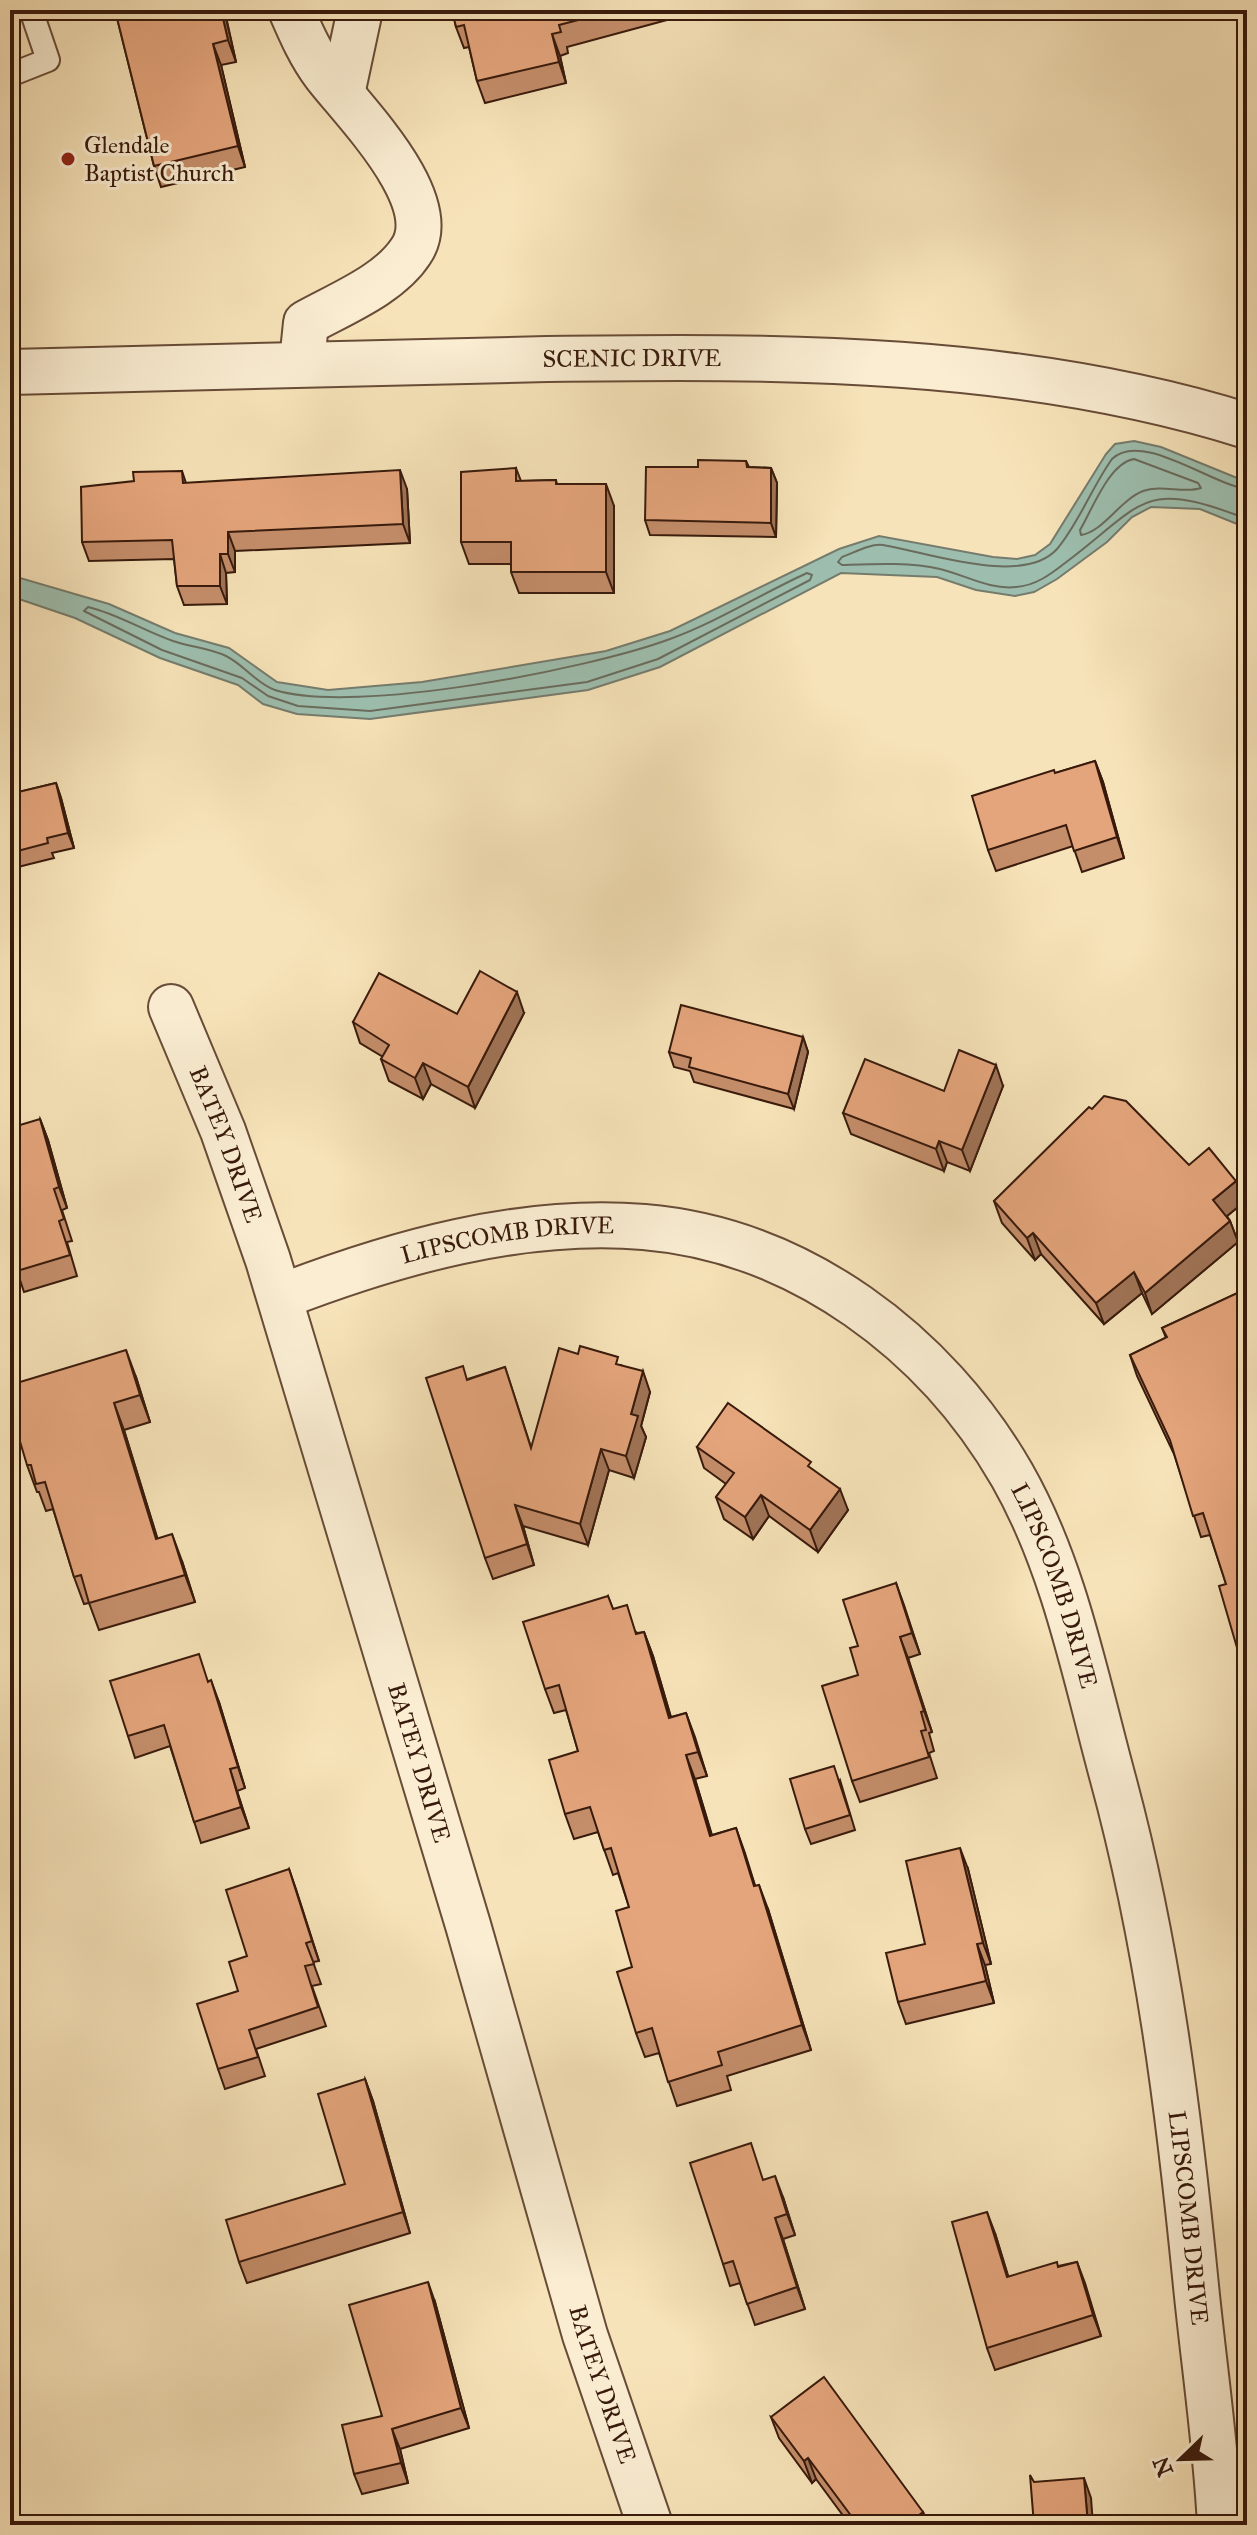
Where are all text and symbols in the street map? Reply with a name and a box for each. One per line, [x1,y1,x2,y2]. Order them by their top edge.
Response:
place label: Glendale Baptist Church [84,130,234,188]
marker: Glendale Baptist Church [59,150,77,168]
street label: SCENIC DRIVE [542,343,721,374]
street label: BATEY DRIVE [182,1062,269,1227]
street label: LIPSCOMB DRIVE [397,1210,614,1270]
street label: LIPSCOMB DRIVE [1004,1478,1104,1691]
street label: BATEY DRIVE [381,1679,457,1846]
street label: LIPSCOMB DRIVE [1162,2109,1215,2327]
street label: BATEY DRIVE [562,2302,643,2467]
north arrow [1141,2419,1221,2499]
text: N [1147,2452,1179,2480]

